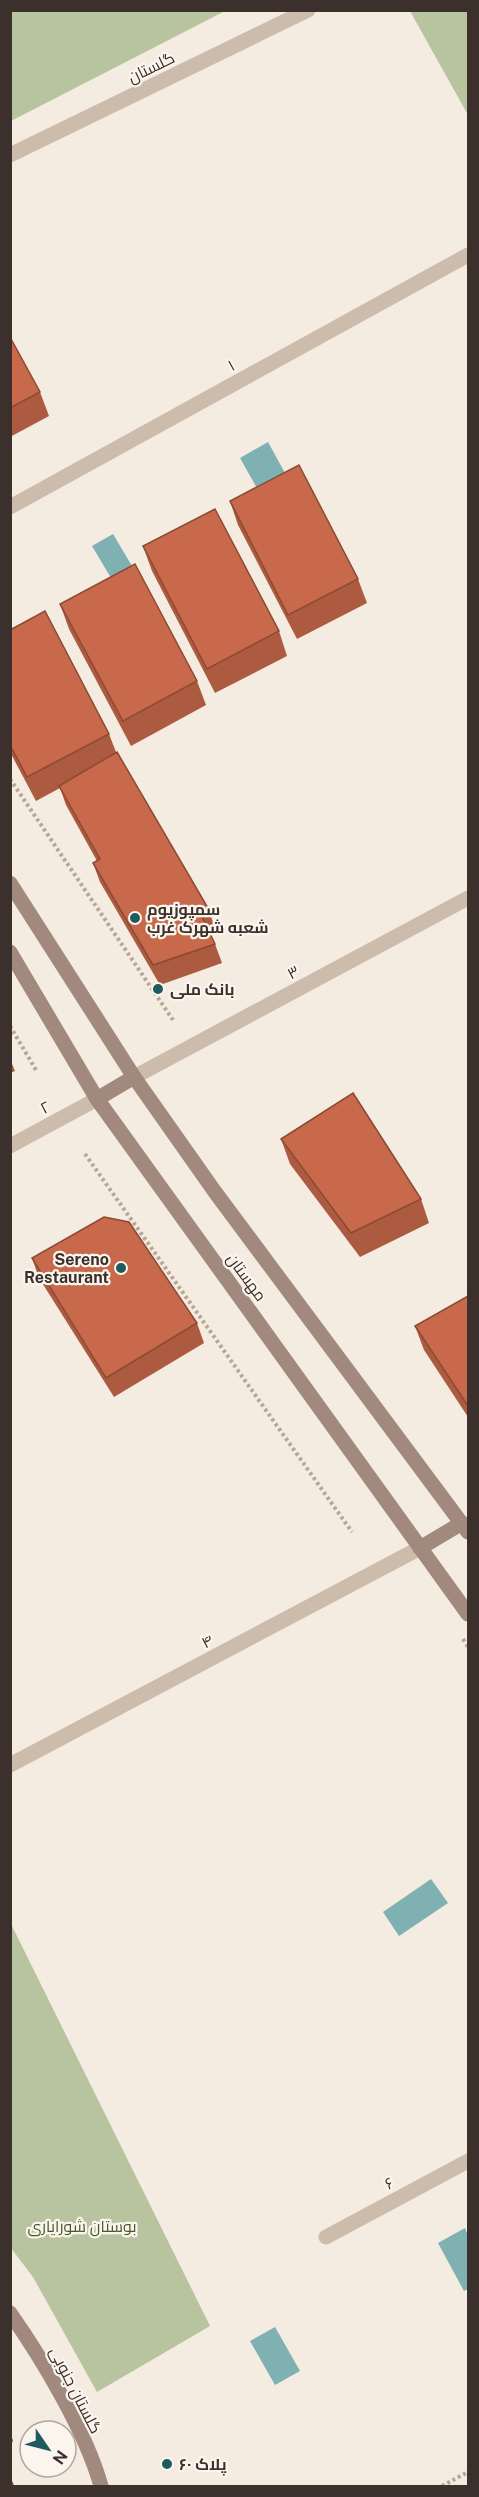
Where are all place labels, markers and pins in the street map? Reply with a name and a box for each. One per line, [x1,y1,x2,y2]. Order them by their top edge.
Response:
place label: سمپوزیوم شعبه شهرک غرب [147,900,268,937]
marker: سمپوزیوم شعبه شهرک غرب [128,911,142,925]
place label: بانک ملی [170,980,235,999]
marker: بانک ملی [151,982,165,996]
place label: Sereno Restaurant [24,1250,109,1287]
marker: Sereno Restaurant [114,1261,128,1275]
place label: پلاک ۶۰ [179,2455,227,2476]
marker: پلاک ۶۰ [160,2457,174,2471]

